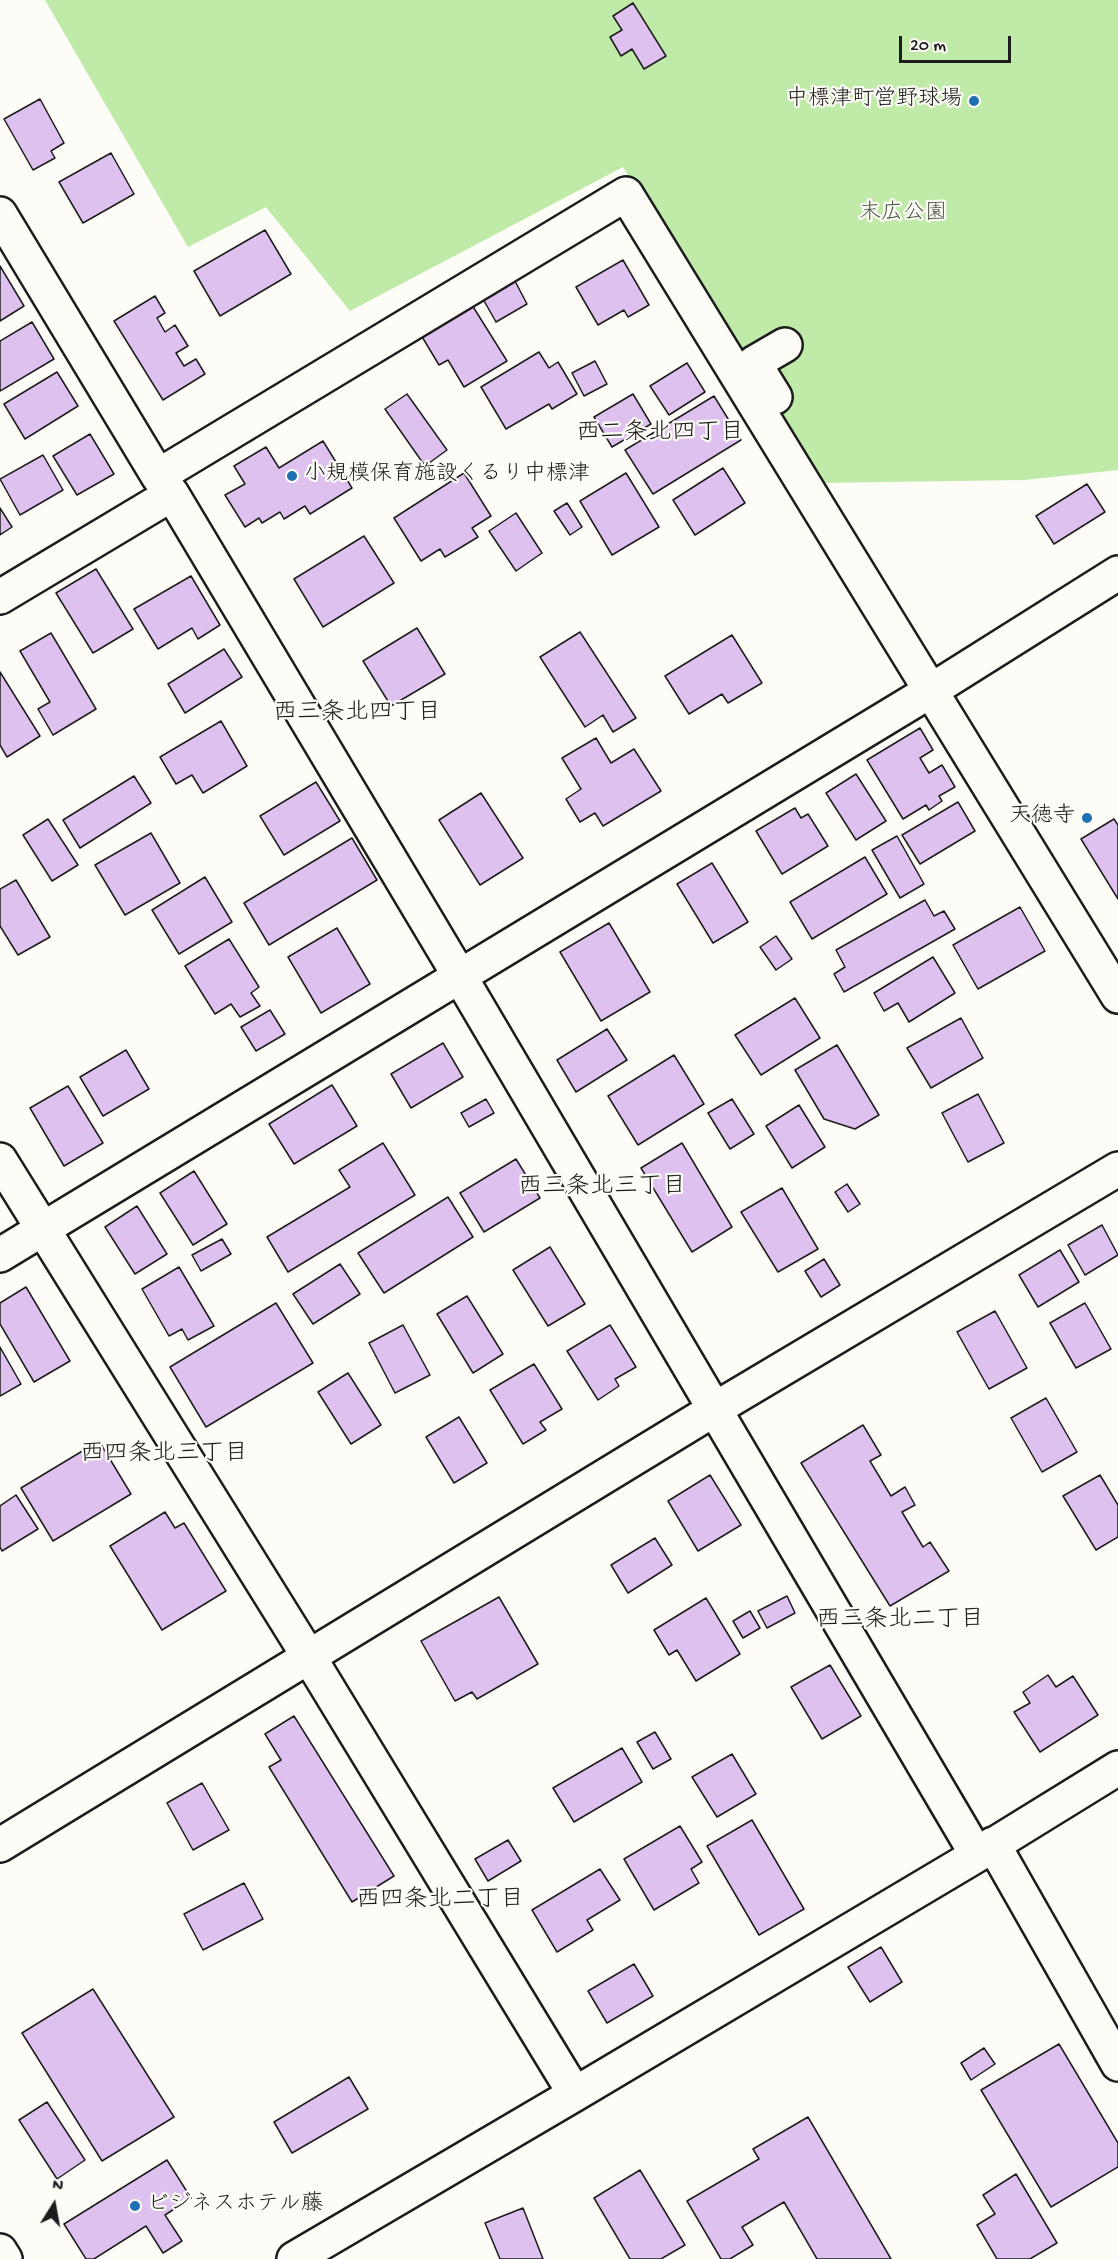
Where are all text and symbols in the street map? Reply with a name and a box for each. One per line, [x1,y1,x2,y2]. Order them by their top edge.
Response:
scale bar [902,24,1014,62]
text: 20 m [910,36,946,57]
place label: 中標津町営野球場 [786,88,962,114]
marker: 中標津町営野球場 [967,94,981,108]
park label: 末広公園 [859,202,947,228]
district label: 西二条北四丁目 [576,420,744,448]
place label: 小規模保育施設くるり中標津 [304,463,590,489]
marker: 小規模保育施設くるり中標津 [285,469,299,483]
district label: 西三条北四丁目 [273,700,441,728]
place label: 天徳寺 [1009,805,1075,831]
marker: 天徳寺 [1080,811,1094,825]
district label: 西三条北三丁目 [518,1174,686,1202]
district label: 西四条北三丁目 [80,1441,248,1469]
district label: 西三条北二丁目 [816,1607,984,1635]
district label: 西四条北二丁目 [356,1887,524,1915]
north arrow [24,2175,84,2235]
text: N [51,2177,64,2197]
place label: ビジネスホテル藤 [147,2193,323,2219]
marker: ビジネスホテル藤 [128,2199,142,2213]

